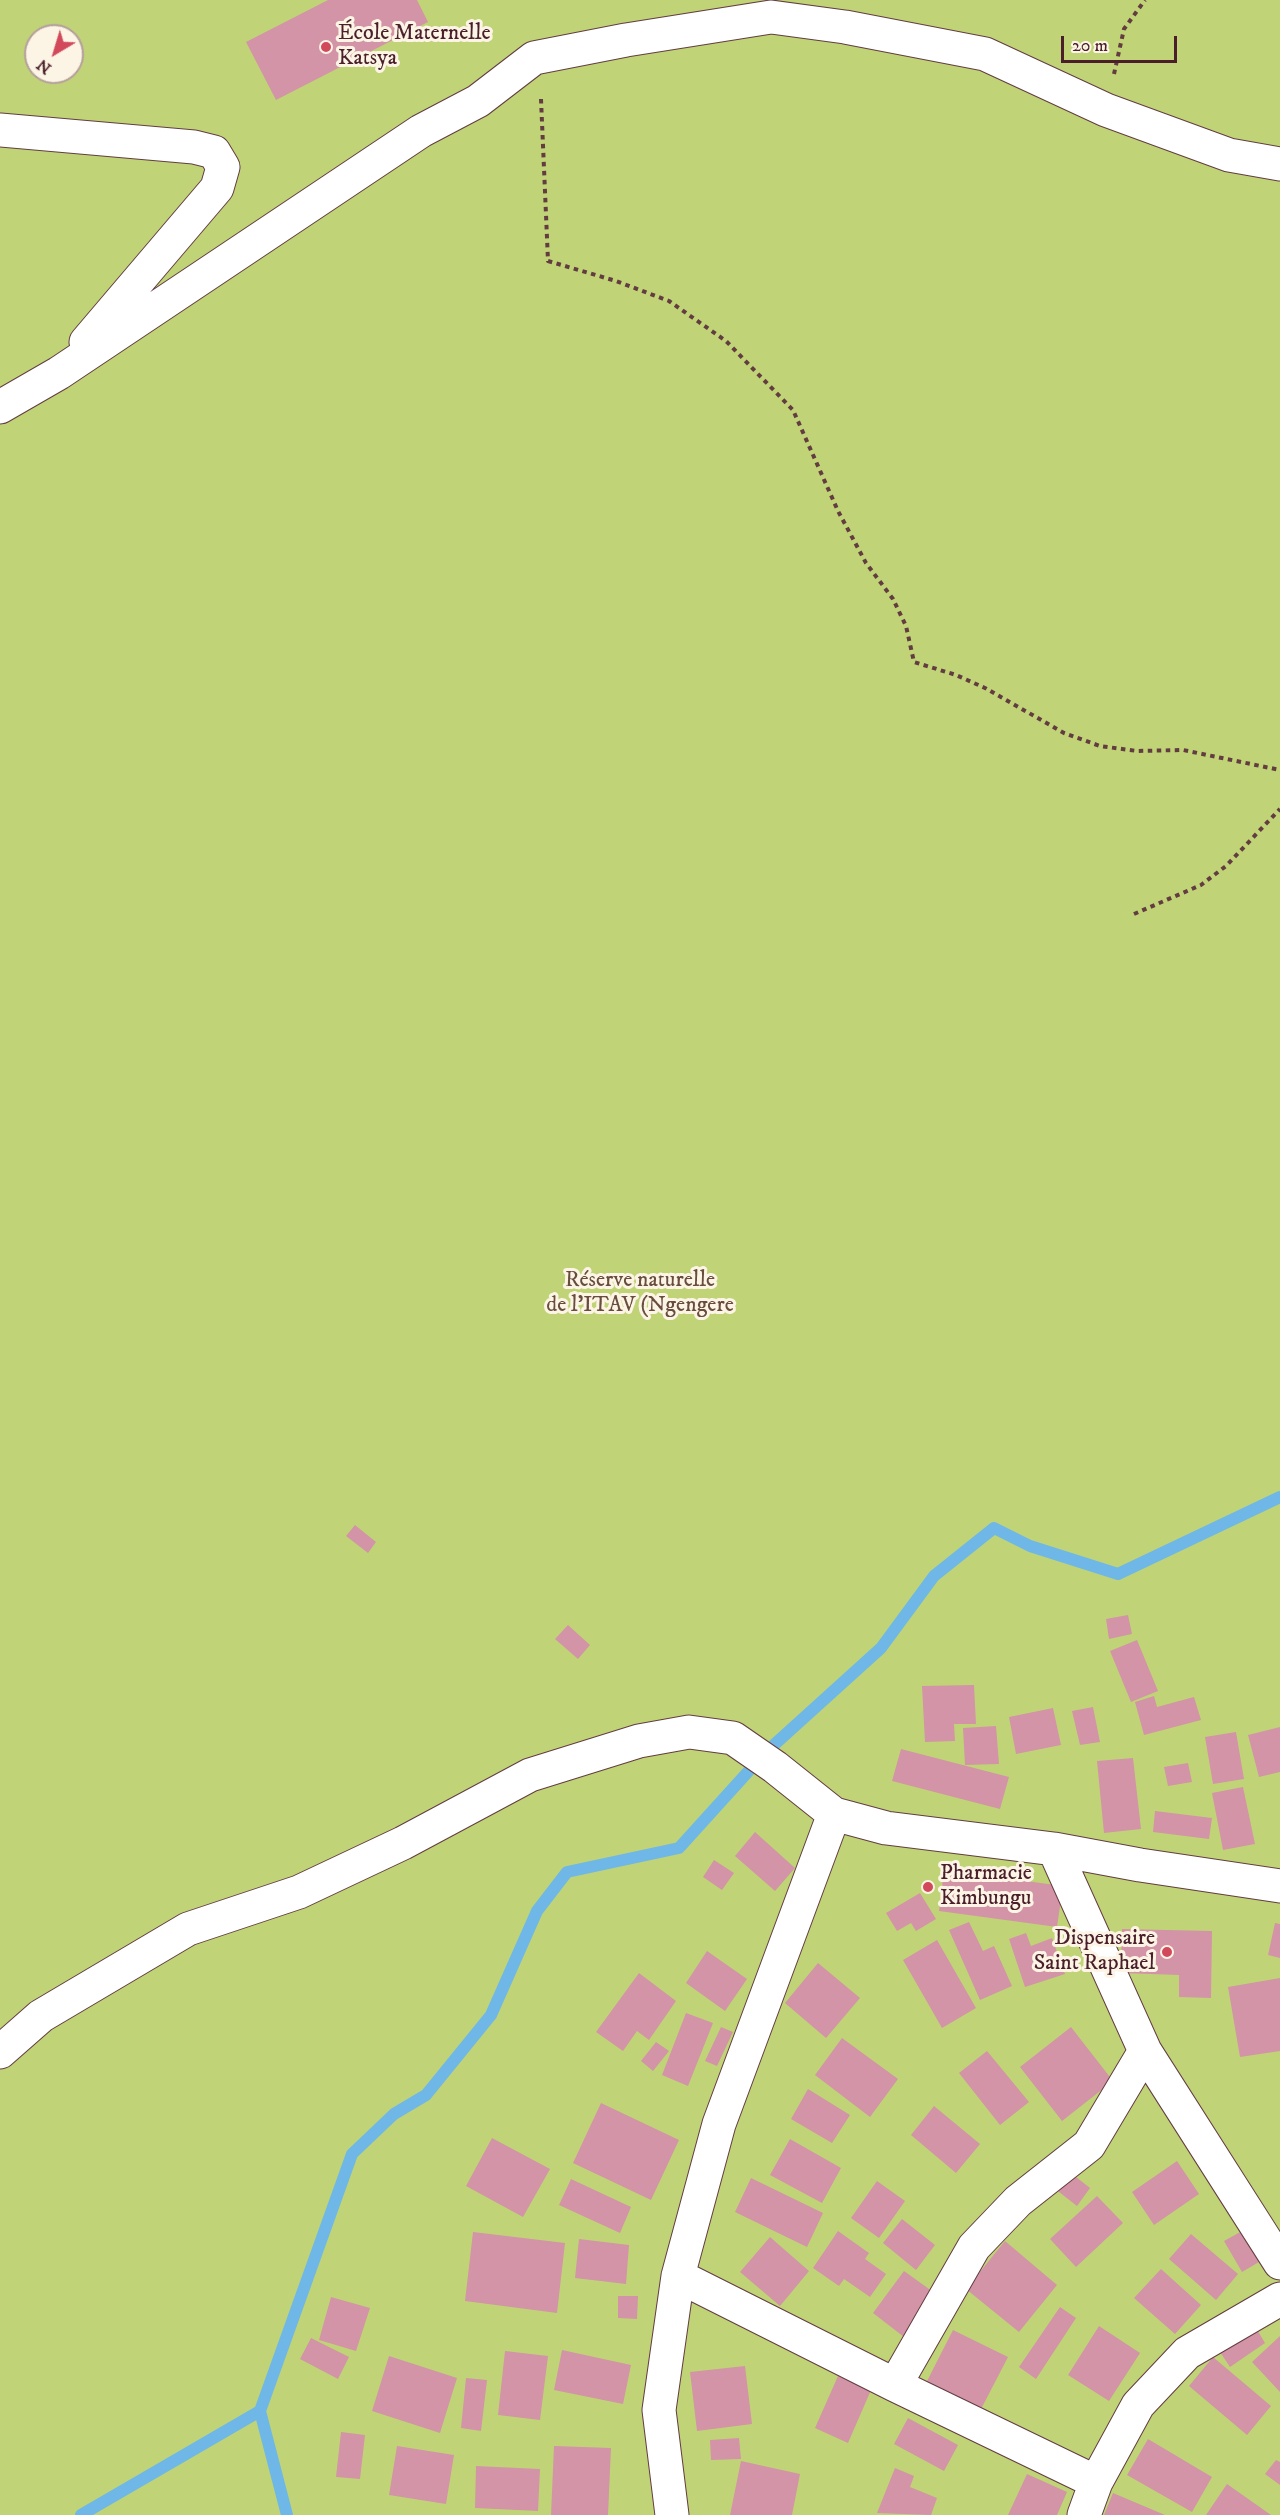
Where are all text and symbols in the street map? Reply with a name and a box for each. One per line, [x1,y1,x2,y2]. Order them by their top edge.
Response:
place label: École Maternelle Katsya [338,21,491,72]
north arrow [24,24,84,84]
scale bar [1064,24,1180,62]
text: 20 m [1072,35,1108,57]
marker: École Maternelle Katsya [319,40,333,54]
text: N [33,55,55,79]
park label: Réserve naturelle de l'ITAV (Ngengere [546,1268,734,1320]
place label: Pharmacie Kimbungu [940,1861,1032,1912]
marker: Pharmacie Kimbungu [921,1880,935,1894]
place label: Dispensaire Saint Raphael [1034,1926,1155,1978]
marker: Dispensaire Saint Raphael [1160,1945,1174,1959]

